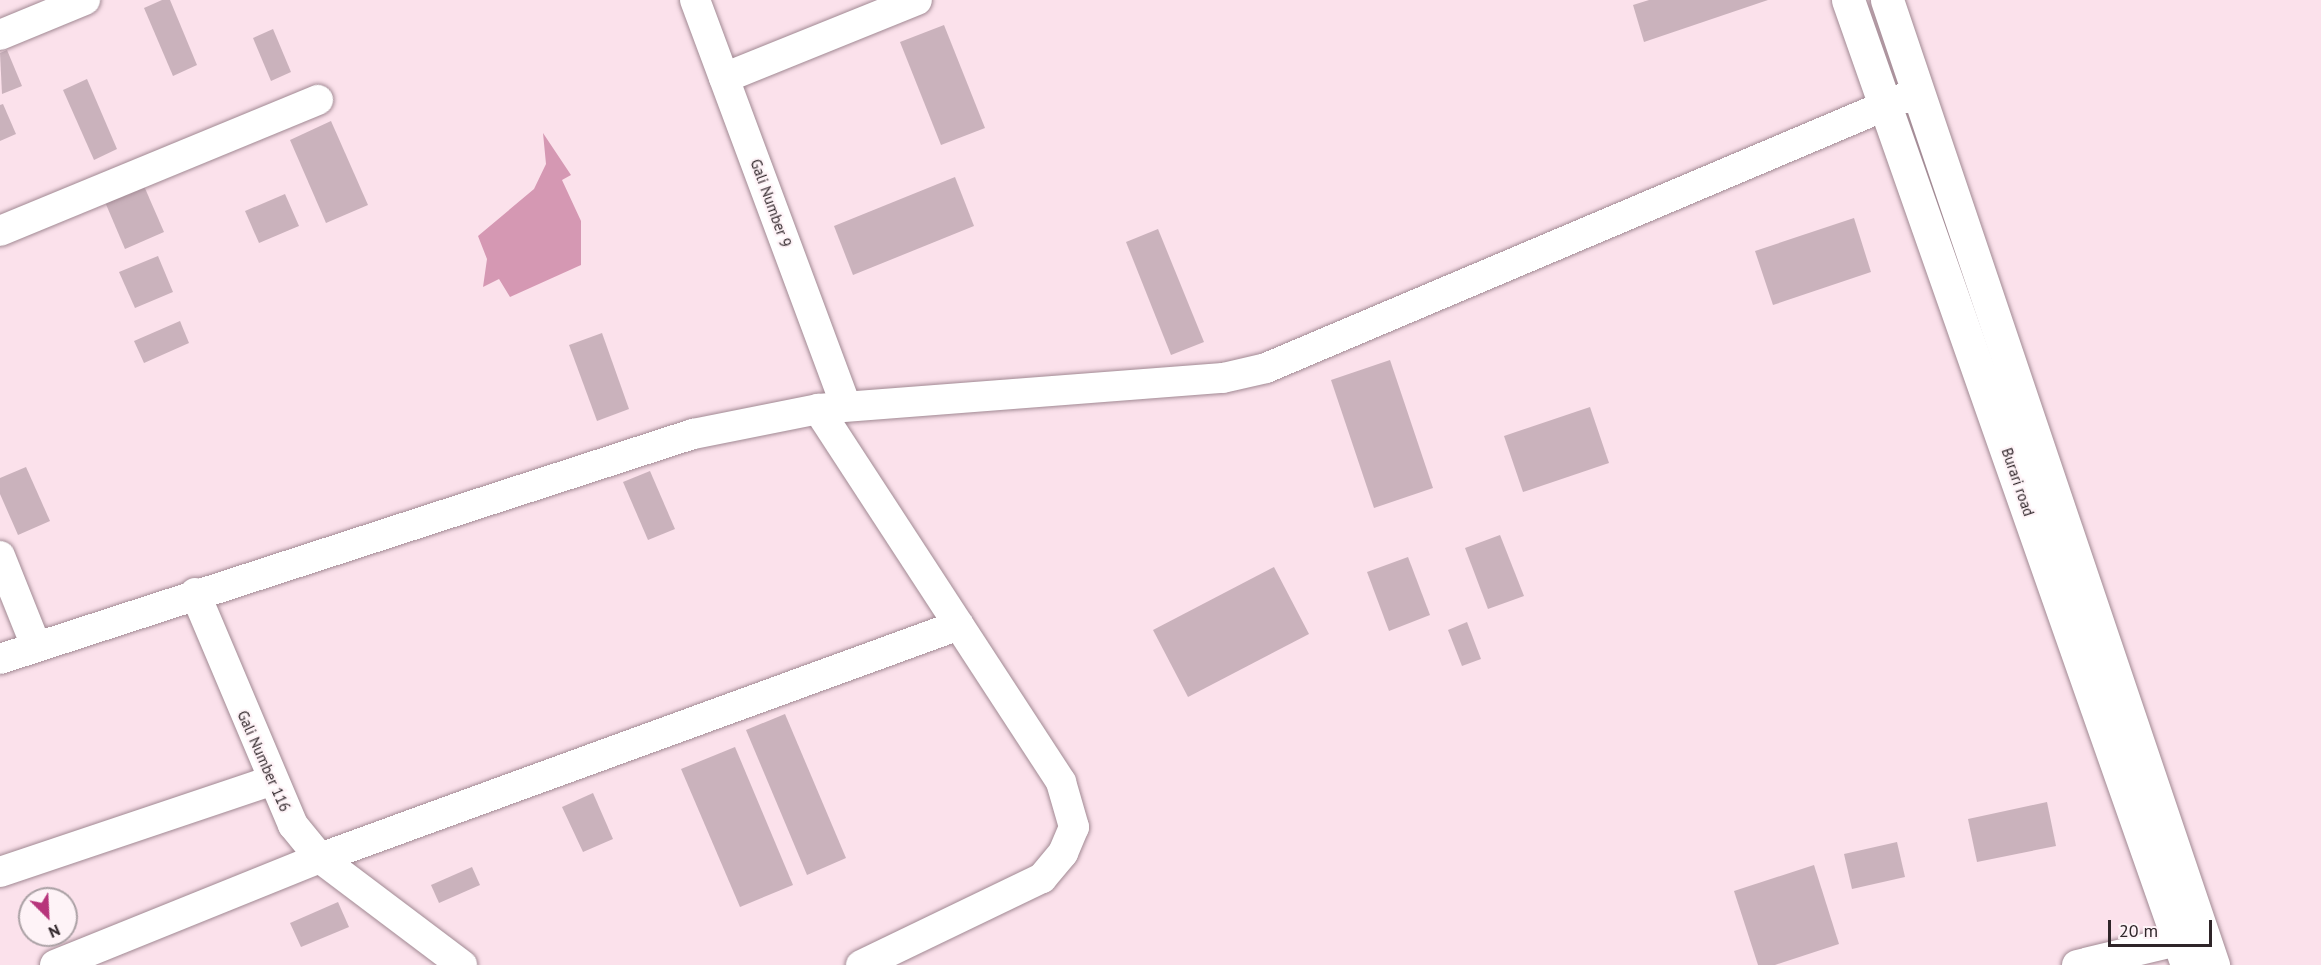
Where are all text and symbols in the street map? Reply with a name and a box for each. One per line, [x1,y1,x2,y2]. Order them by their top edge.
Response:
street label: Gali Number 9 [747,157,795,249]
street label: Burari road [1998,445,2038,519]
street label: Gali Number 116 [234,708,294,814]
north arrow [18,887,78,947]
scale bar [2111,908,2214,946]
text: 20 m [2119,919,2158,942]
text: N [46,920,63,943]

